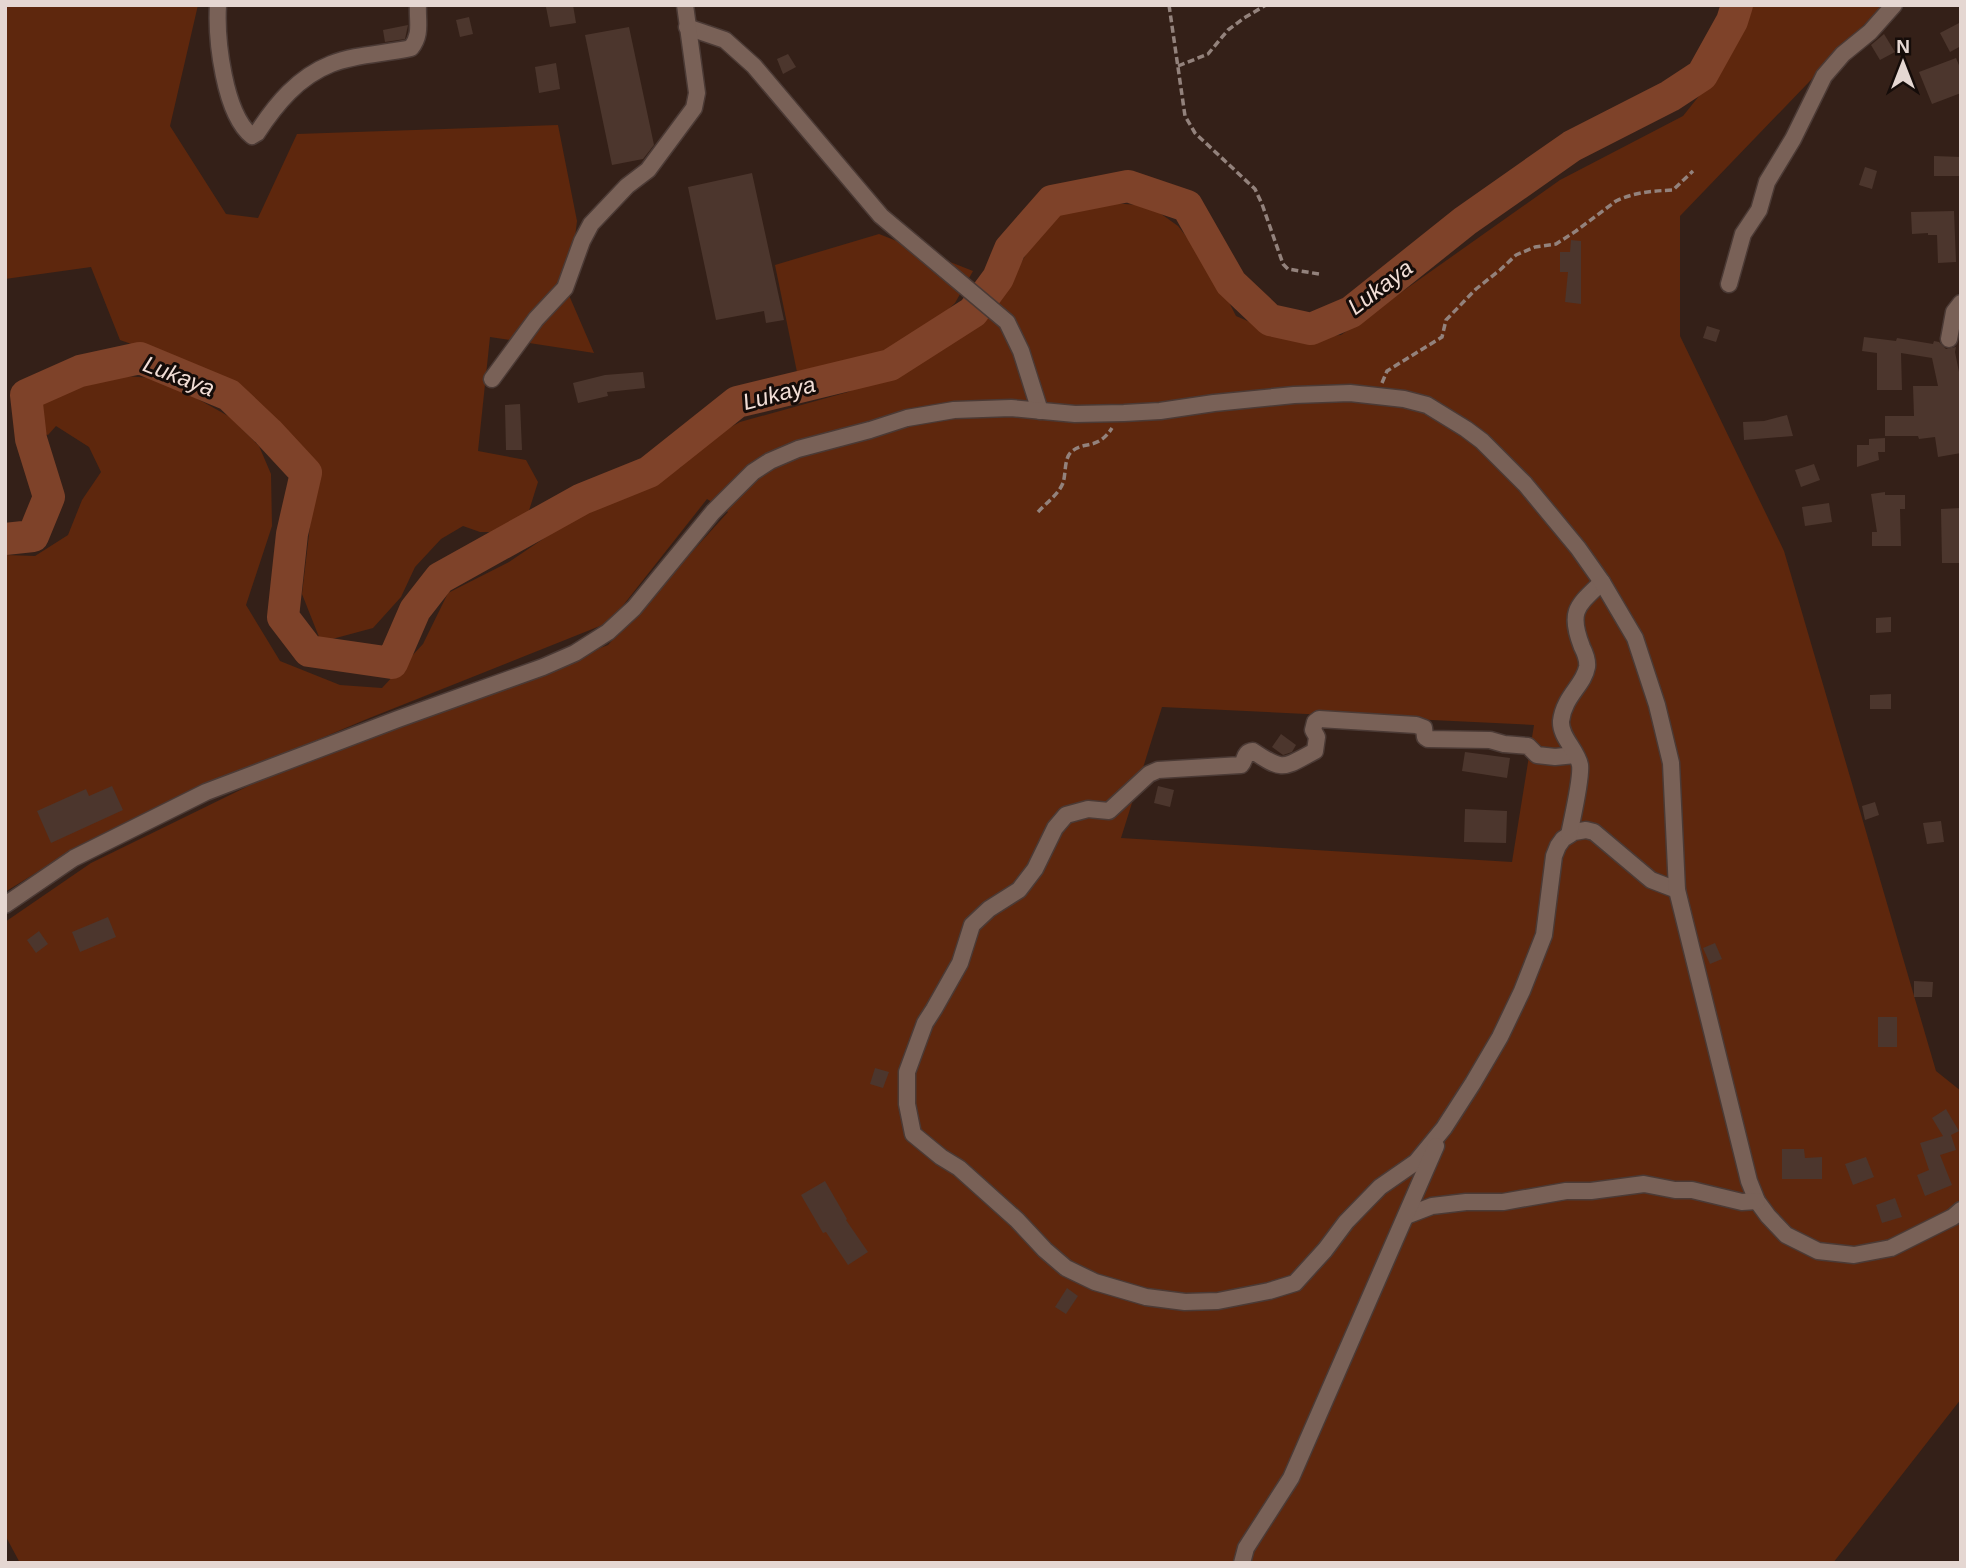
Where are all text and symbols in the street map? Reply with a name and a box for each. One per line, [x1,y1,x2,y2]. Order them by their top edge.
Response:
north arrow [1868,28,1938,98]
text: N [1896,36,1910,57]
water label: Lukaya [1343,254,1417,320]
water label: Lukaya [140,351,218,401]
water label: Lukaya [740,371,818,415]

